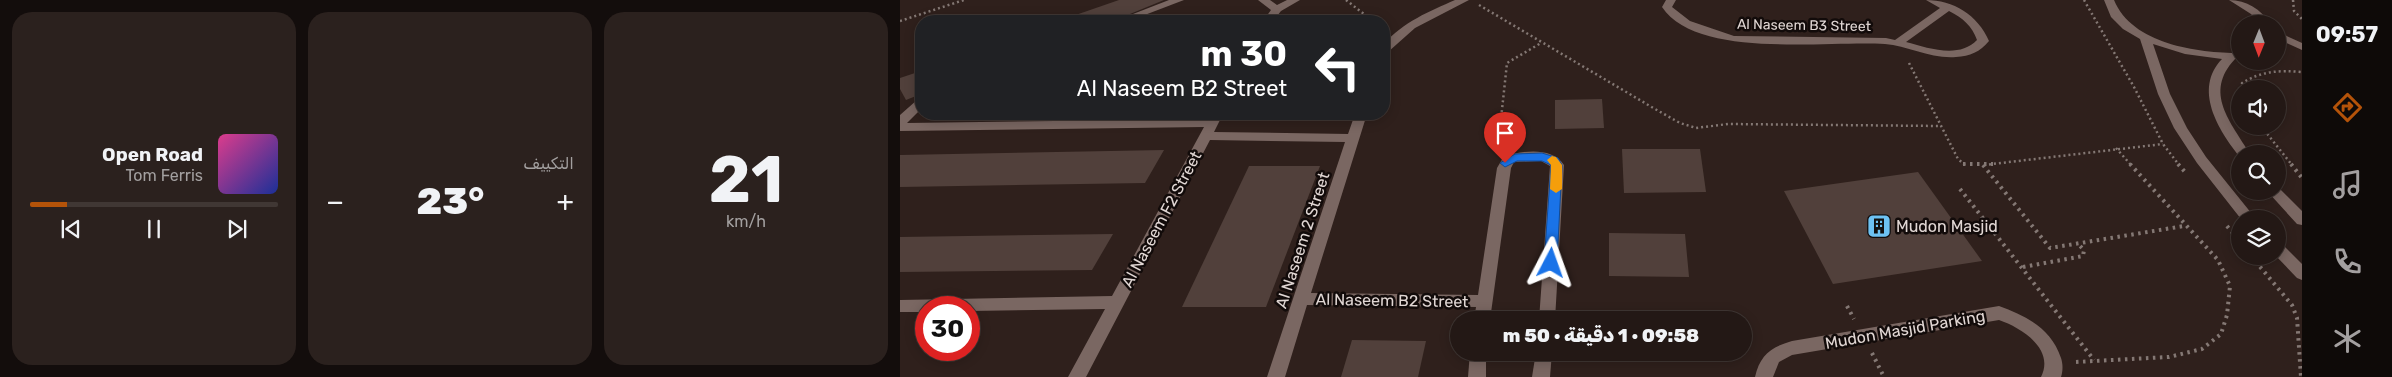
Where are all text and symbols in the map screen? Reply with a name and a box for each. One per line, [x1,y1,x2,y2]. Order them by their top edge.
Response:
north arrow [2231,15,2286,70]
map controls [2231,15,2286,265]
street label: Al Naseem B3 Street [1737,16,1872,35]
text: 09:57 [2316,21,2378,48]
text: 30 m [1201,33,1287,75]
icon: left [1305,35,1370,100]
text: Al Naseem B2 Street [1077,75,1287,102]
button: sound [2231,80,2286,135]
icon: directions [2330,90,2365,125]
pin [1484,112,1526,163]
icon: arrive [1491,119,1519,147]
text: 21 [709,141,783,218]
text: Open Road [102,143,203,166]
button: search [2231,145,2286,200]
street label: Al Naseem F2 Street [1117,148,1205,291]
text: التكييف [523,154,574,173]
text: Tom Ferris [126,166,203,185]
icon: music [2330,167,2365,202]
street label: Al Naseem 2 Street [1271,170,1333,311]
text: 23° [417,178,484,224]
text: − [326,185,344,218]
text: + [557,185,574,218]
button: layers [2231,210,2286,265]
text: km/h [726,212,766,231]
building icon: Mudon Masjid [1866,213,1892,239]
icon: previous [57,215,85,243]
icon: pause [140,215,168,243]
icon: next [223,215,251,243]
place label: Mudon Masjid [1896,217,1998,236]
position arrow [1524,236,1576,288]
icon: phone [2330,244,2365,279]
street label: Al Naseem B2 Street [1315,290,1469,311]
speed limit sign: 30 [915,296,980,361]
street label: Mudon Masjid Parking [1824,306,1987,353]
icon: climate [2330,321,2365,356]
text: 09:58 · 1 دقيقة · 50 m [1503,324,1699,347]

